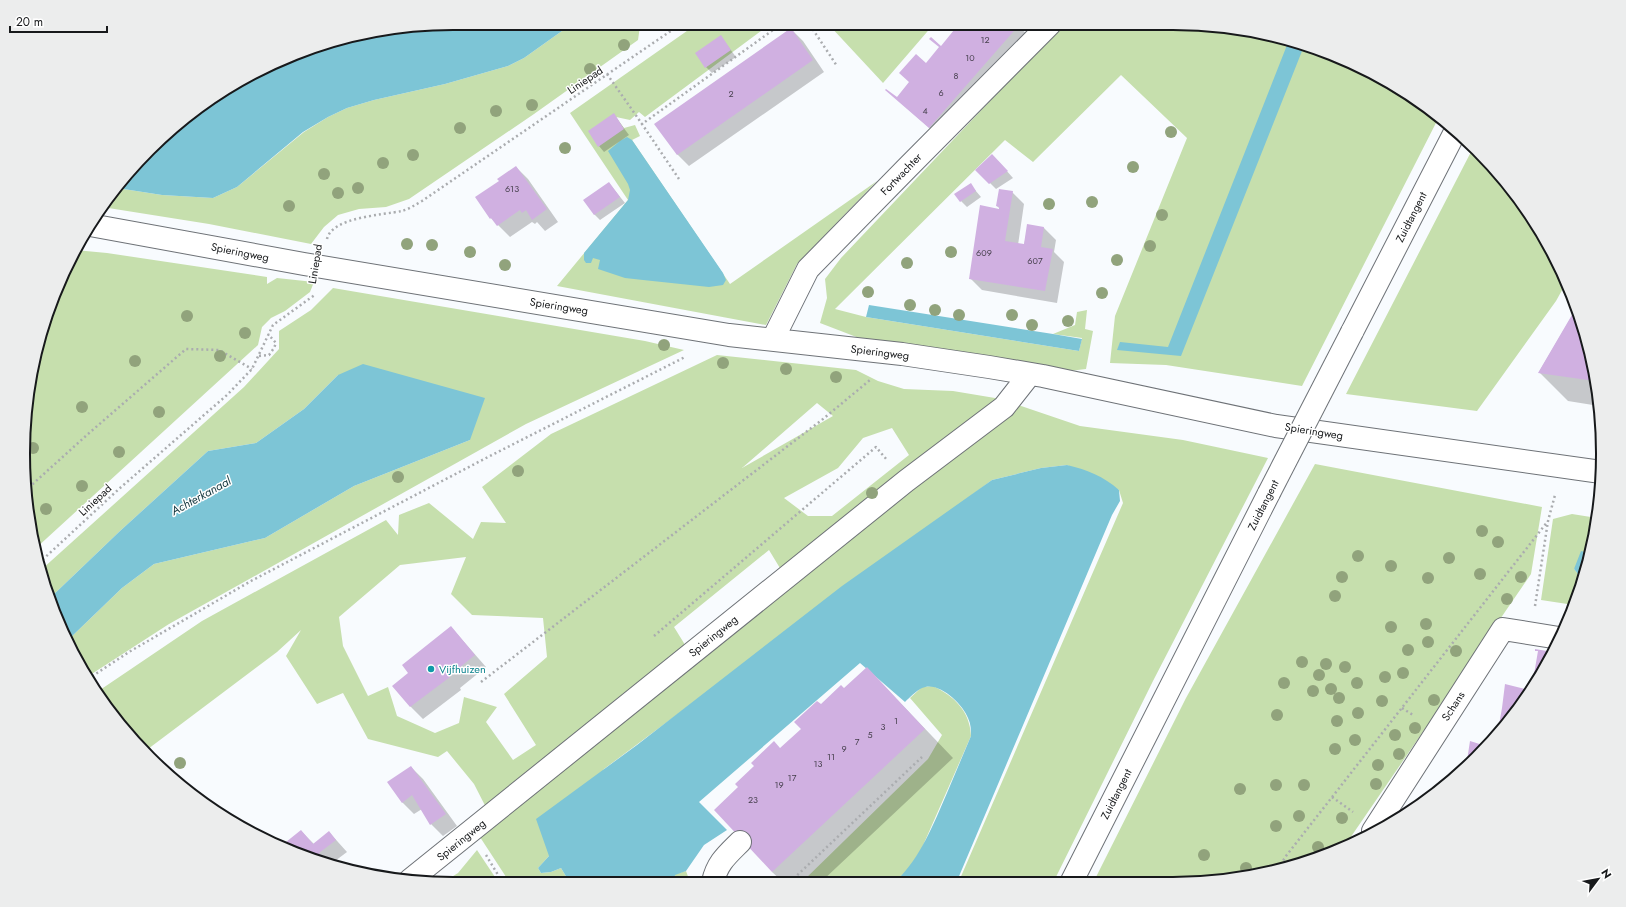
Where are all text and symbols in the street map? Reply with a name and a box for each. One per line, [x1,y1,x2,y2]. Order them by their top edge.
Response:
scale bar [10,8,107,34]
text: 20 m [16,13,43,31]
house number: 12 [980,33,990,46]
house number: 10 [965,51,975,64]
street label: Liniepad [564,62,606,98]
house number: 8 [954,69,959,82]
house number: 6 [938,86,944,99]
house number: 2 [728,87,734,100]
house number: 4 [922,104,928,117]
street label: Fortwachter [877,149,925,199]
house number: 613 [505,182,519,195]
street label: Zuidtangent [1391,189,1431,245]
street label: Spieringweg [210,239,270,265]
street label: Liniepad [304,243,326,285]
house number: 609 [976,246,992,259]
house number: 607 [1027,254,1043,267]
street label: Spieringweg [529,294,589,318]
street label: Spieringweg [850,340,910,364]
street label: Spieringweg [1284,419,1344,443]
water label: Achterkanaal [167,471,235,520]
street label: Zuidtangent [1243,477,1283,533]
street label: Liniepad [75,481,115,519]
street label: Spieringweg [685,611,741,661]
place label: Vijfhuizen [439,661,486,677]
marker: Vijfhuizen [426,664,436,674]
street label: Schans [1437,688,1469,724]
house number: 1 [894,714,898,727]
house number: 3 [881,720,886,733]
house number: 5 [867,728,873,741]
house number: 7 [855,735,860,748]
house number: 9 [841,742,847,755]
house number: 11 [827,750,835,763]
house number: 13 [814,757,823,770]
street label: Zuidtangent [1096,766,1136,822]
house number: 17 [788,771,797,784]
house number: 19 [774,778,784,791]
house number: 23 [748,793,758,806]
street label: Spieringweg [433,815,489,865]
north arrow [1578,859,1618,899]
text: N [1597,866,1616,882]

